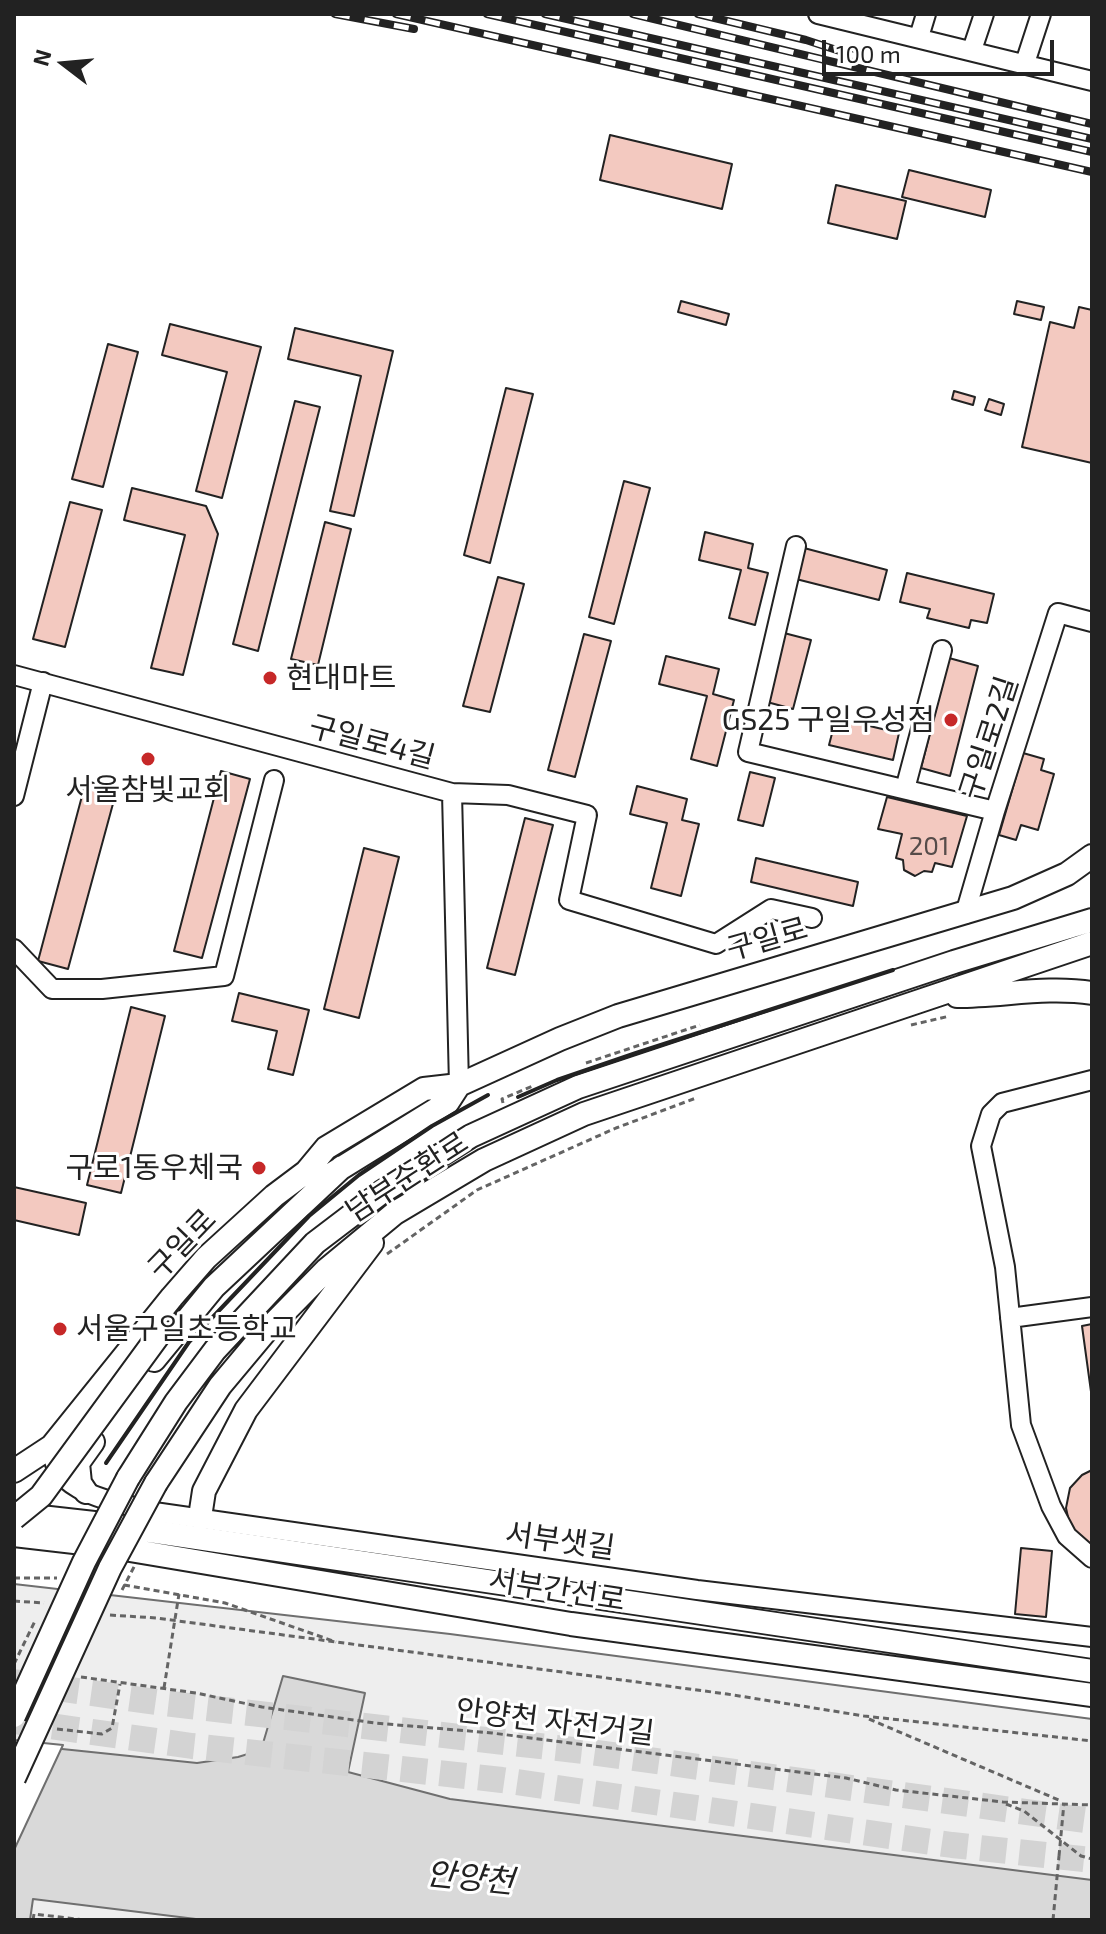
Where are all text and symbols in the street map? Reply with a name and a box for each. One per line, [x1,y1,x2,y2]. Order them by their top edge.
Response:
north arrow [24,24,104,104]
scale bar [826,24,1058,74]
text: 100 m [836,39,901,68]
text: N [26,46,56,69]
place label: 현대마트 [286,660,396,696]
marker: 현대마트 [261,669,279,687]
street label: 구일로2길 [952,672,1026,804]
place label: GS25 구일우성점 [722,702,935,738]
street label: 구일로4길 [305,708,439,776]
marker: GS25 구일우성점 [942,711,960,729]
marker: 서울참빛교회 [139,750,157,768]
place label: 서울참빛교회 [65,772,231,808]
house number: 201 [909,830,949,862]
street label: 구일로 [722,910,812,968]
street label: 남부순환로 [339,1124,475,1230]
place label: 구로1동우체국 [65,1150,243,1186]
marker: 구로1동우체국 [250,1159,268,1177]
street label: 구일로 [140,1202,224,1286]
place label: 서울구일초등학교 [76,1311,297,1347]
marker: 서울구일초등학교 [51,1320,69,1338]
street label: 서부샛길 [503,1515,617,1567]
street label: 서부간선로 [486,1561,628,1619]
street label: 안양천 자전거길 [454,1692,656,1752]
water label: 안양천 [424,1854,516,1902]

